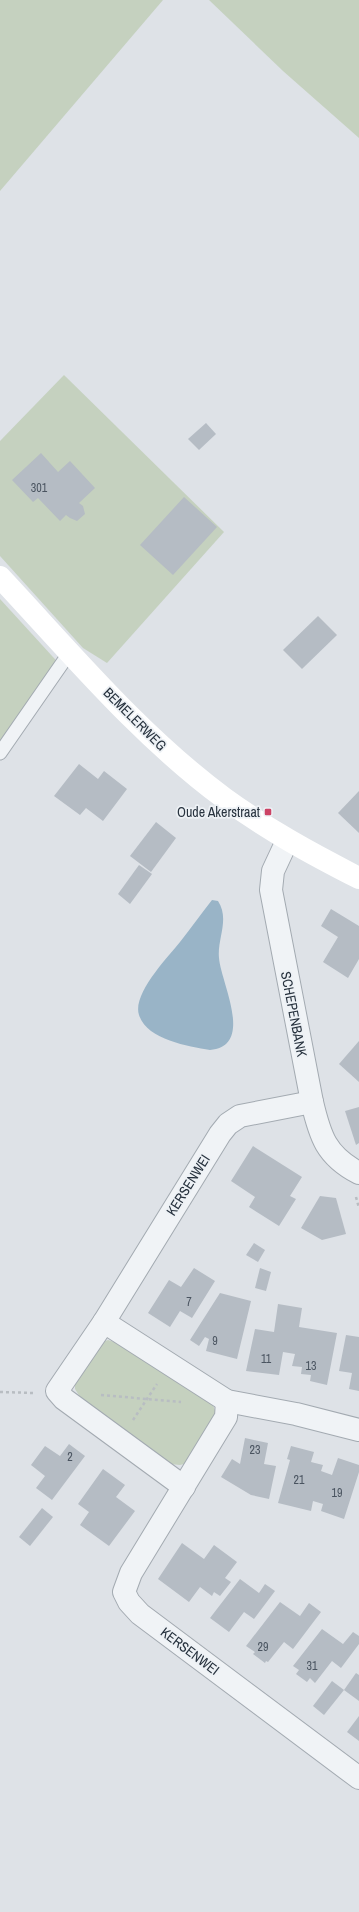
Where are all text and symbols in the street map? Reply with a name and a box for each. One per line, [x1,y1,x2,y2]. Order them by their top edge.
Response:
house number: 301 [31,480,48,496]
street label: BEMELERWEG [100,684,170,754]
place label: Oude Akerstraat [177,803,260,821]
marker: Oude Akerstraat [263,807,273,817]
street label: SCHEPENBANK [277,970,311,1059]
street label: KERSENWEI [162,1151,214,1219]
house number: 7 [186,1294,192,1310]
house number: 9 [212,1333,218,1349]
house number: 11 [261,1351,272,1367]
house number: 13 [306,1358,316,1374]
house number: 23 [250,1442,260,1458]
house number: 2 [67,1449,73,1465]
house number: 21 [294,1472,305,1488]
house number: 19 [332,1485,342,1501]
street label: KERSENWEI [157,1623,223,1679]
house number: 29 [258,1639,268,1655]
house number: 31 [307,1658,318,1674]

